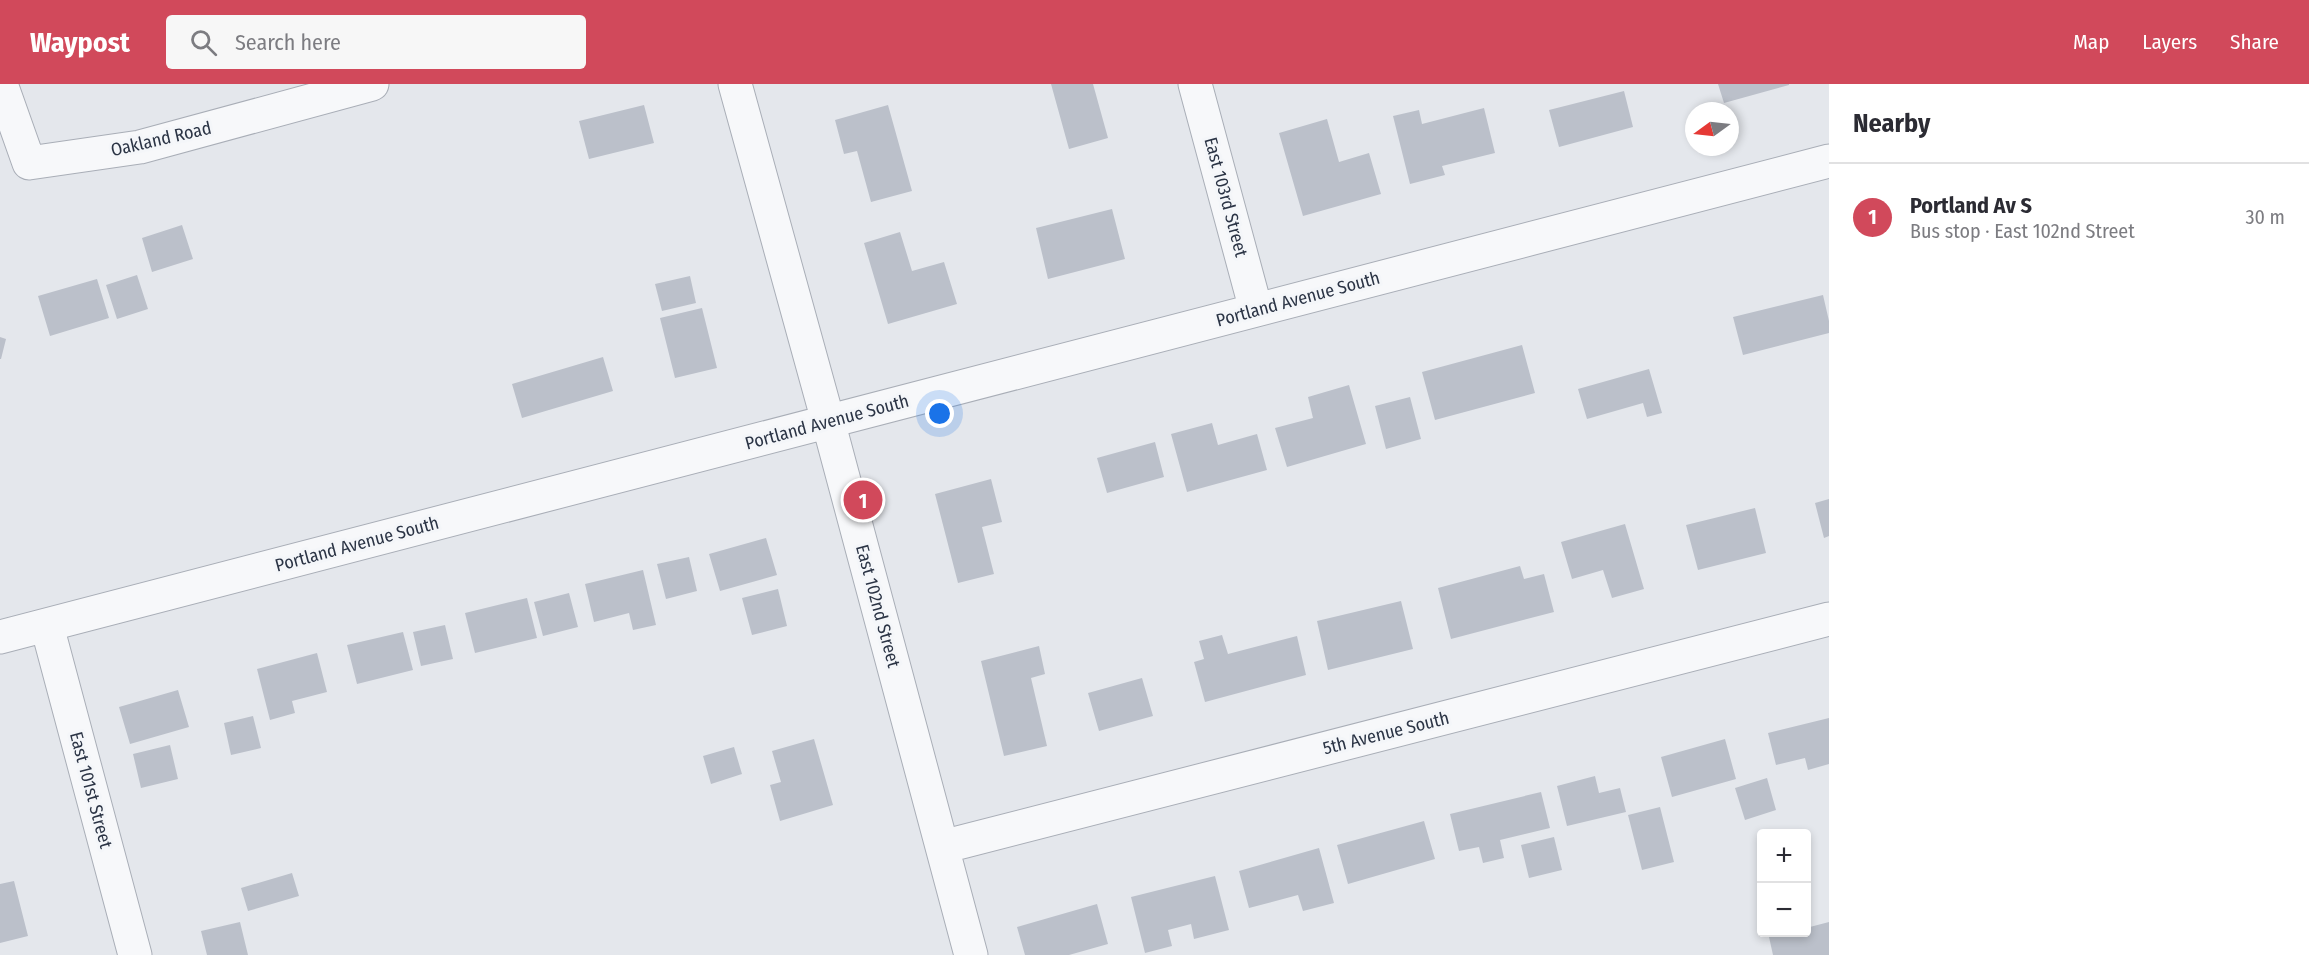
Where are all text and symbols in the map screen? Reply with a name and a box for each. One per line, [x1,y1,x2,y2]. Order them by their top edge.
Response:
search box [166,15,586,69]
text: Waypost [30,26,130,59]
icon: search [187,26,220,59]
text: Search here [235,29,341,56]
text: Map [2073,29,2109,55]
text: Layers [2142,29,2197,55]
text: Share [2230,29,2279,55]
north arrow [1685,102,1739,156]
text: Nearby [1853,108,1930,139]
street label: Oakland Road [109,117,213,161]
street label: East 103rd Street [1199,135,1253,259]
text: Portland Av S [1910,192,2032,219]
text: 1 [1868,205,1877,229]
text: 30 m [2245,205,2285,229]
text: Bus stop · East 102nd Street [1910,219,2135,243]
street label: Portland Avenue South [1214,267,1382,331]
street label: Portland Avenue South [743,390,911,454]
your location [925,399,954,428]
pin: 1 [844,478,882,522]
street label: Portland Avenue South [273,512,441,576]
street label: East 102nd Street [851,542,905,670]
street label: 5th Avenue South [1321,707,1451,759]
street label: East 101st Street [65,729,117,851]
map controls [1757,829,1811,937]
button: + [1757,829,1811,883]
button: − [1757,883,1811,937]

